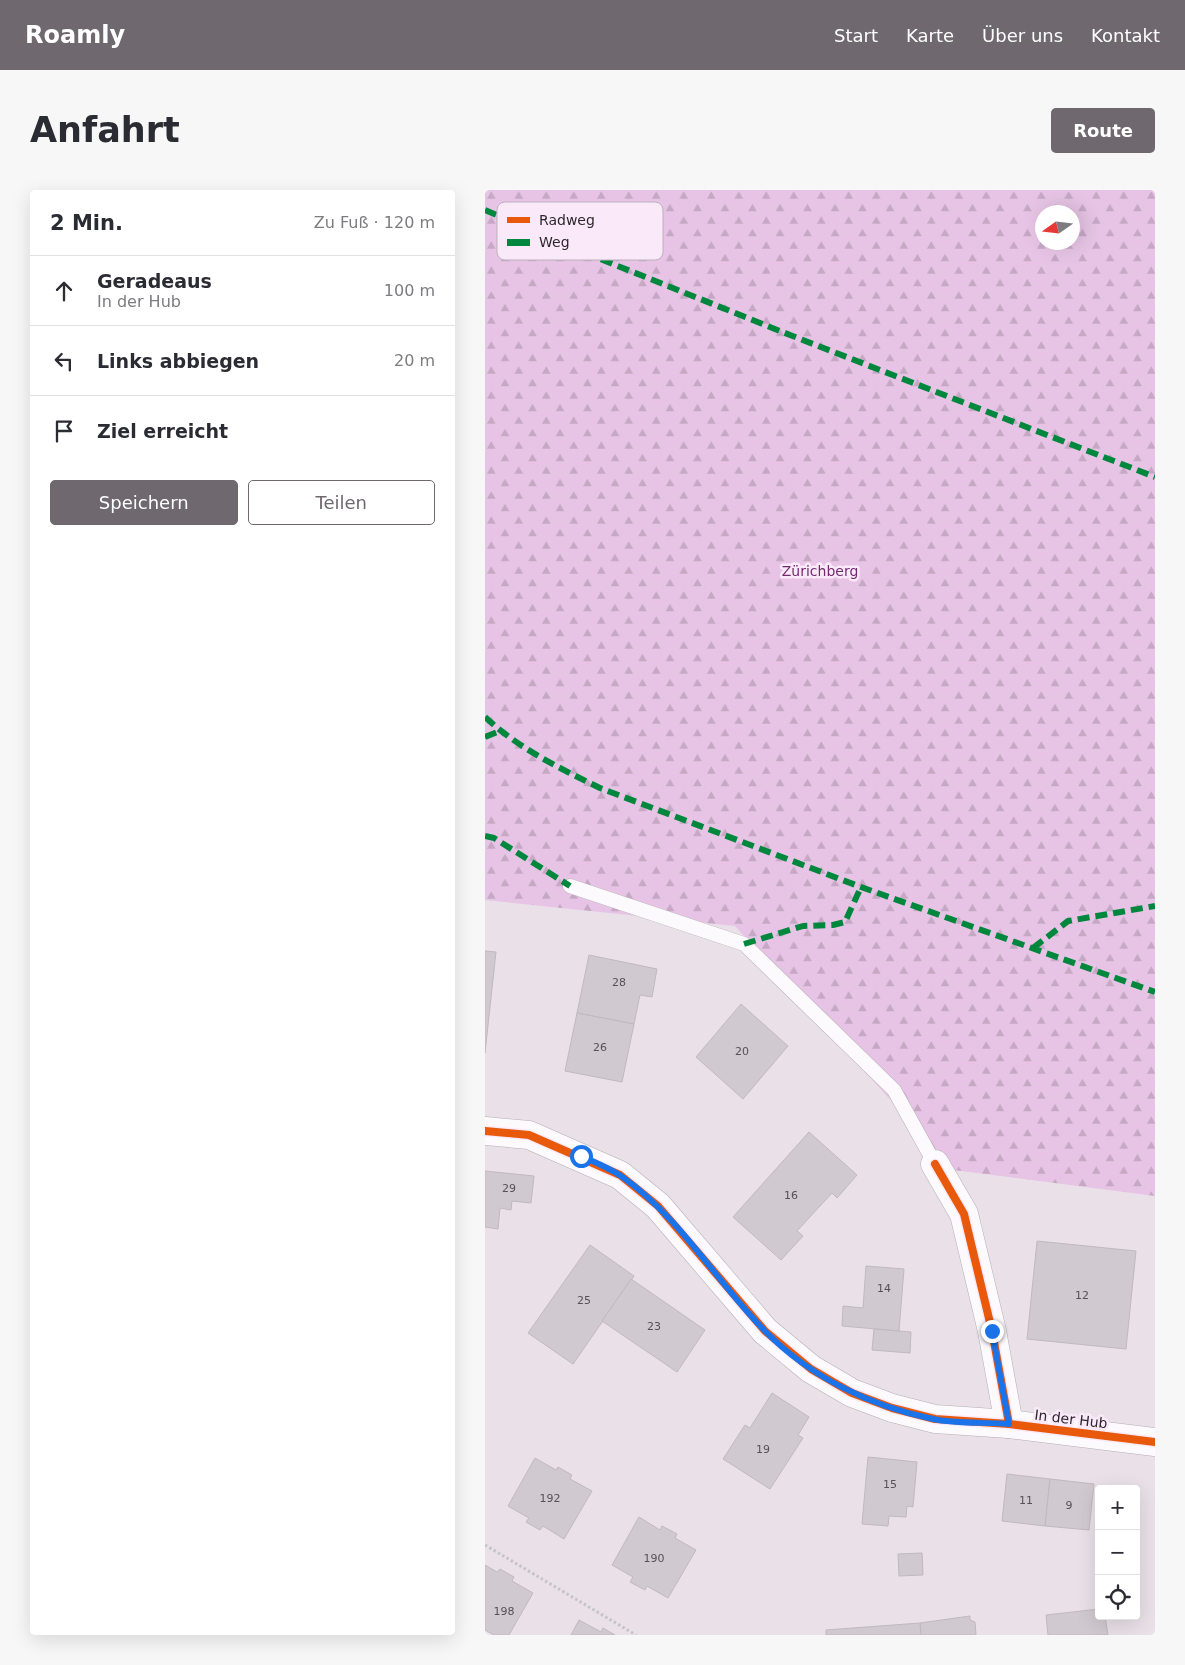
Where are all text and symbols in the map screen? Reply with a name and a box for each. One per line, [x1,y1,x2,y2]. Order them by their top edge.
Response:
text: Roamly [25,21,125,49]
text: Start [834,25,878,46]
text: Karte [906,25,954,46]
text: Über uns [982,25,1063,46]
text: Kontakt [1091,25,1160,46]
button: Route [1051,108,1155,153]
text: Anfahrt [30,110,180,150]
legend [497,202,663,260]
north arrow [1035,205,1080,250]
text: 2 Min. [50,211,123,235]
text: Radweg [539,212,595,228]
text: Zu Fuß · 120 m [314,213,435,232]
text: Weg [539,234,570,250]
text: Geradeaus [97,270,212,292]
icon: ahead [50,277,78,305]
text: 100 m [384,281,435,300]
text: In der Hub [97,292,181,311]
icon: left [50,347,78,375]
text: Links abbiegen [97,350,259,372]
text: 20 m [394,351,435,370]
icon: arrive [50,417,78,445]
text: Ziel erreicht [97,420,228,442]
button: Speichern [50,480,238,525]
button: Teilen [248,480,435,525]
park label: Zürichberg [782,563,858,579]
house number: 28 [612,976,626,989]
house number: 26 [593,1041,607,1054]
house number: 20 [735,1045,749,1058]
route start [570,1145,593,1168]
house number: 29 [502,1182,516,1195]
house number: 16 [784,1189,798,1202]
house number: 14 [877,1282,891,1295]
house number: 12 [1075,1289,1089,1302]
house number: 25 [577,1294,591,1307]
house number: 23 [647,1320,661,1333]
route end [981,1320,1004,1343]
street label: In der Hub [1034,1407,1109,1431]
house number: 19 [756,1443,770,1456]
house number: 15 [883,1478,897,1491]
map controls [1095,1485,1140,1620]
button: + [1095,1485,1140,1530]
house number: 192 [540,1492,561,1505]
house number: 11 [1019,1494,1033,1507]
house number: 9 [1066,1499,1073,1512]
button: − [1095,1530,1140,1575]
house number: 190 [644,1552,665,1565]
button: locate [1095,1575,1140,1620]
house number: 198 [494,1605,515,1618]

